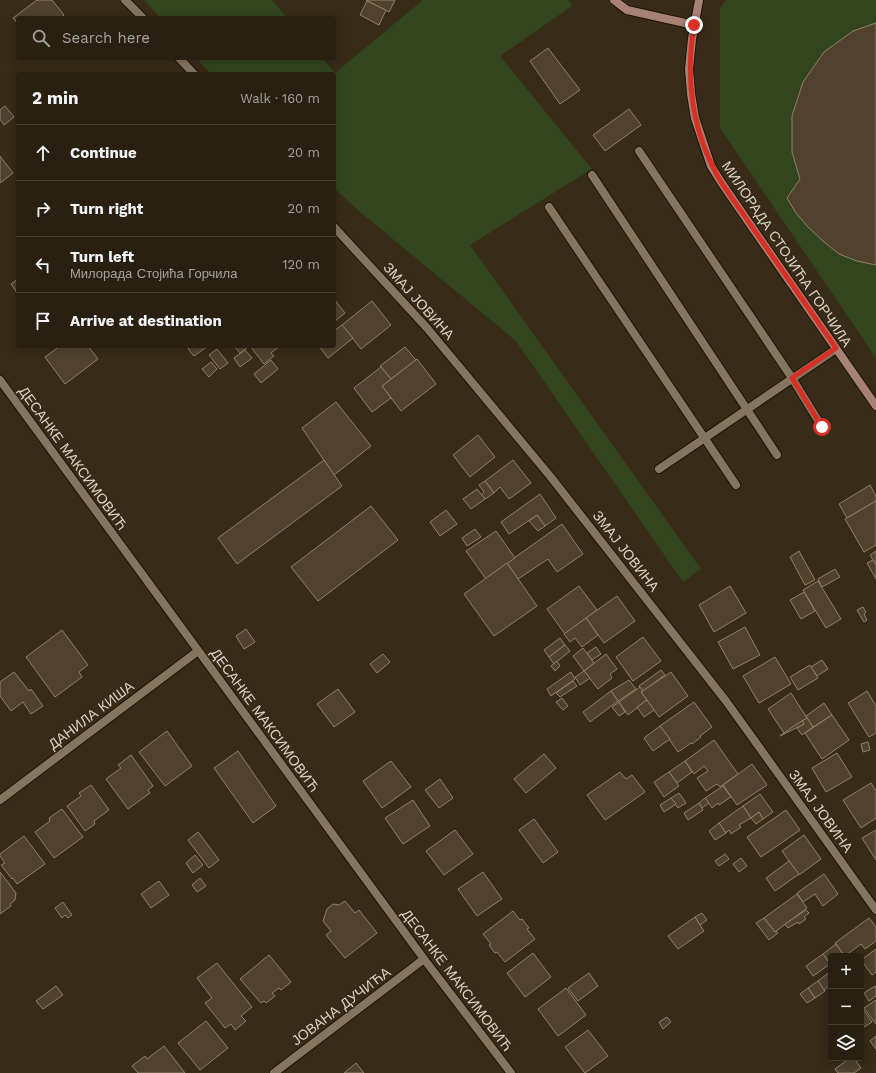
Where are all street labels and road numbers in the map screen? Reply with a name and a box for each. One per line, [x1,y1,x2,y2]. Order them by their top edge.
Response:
street label: МИЛОРАДА СТОЈИЋА ГОРЧИЛА [719,158,856,350]
street label: ЗМАЈ ЈОВИНА [380,259,458,343]
street label: ДЕСАНКЕ МАКСИМОВИЋ [16,383,130,533]
street label: ЗМАЈ ЈОВИНА [590,507,663,595]
street label: ДЕСАНКЕ МАКСИМОВИЋ [208,645,322,795]
street label: ДАНИЛА КИША [45,677,137,752]
street label: ЗМАЈ ЈОВИНА [786,767,857,856]
street label: ДЕСАНКЕ МАКСИМОВИЋ [398,906,516,1054]
street label: ЈОВАНА ДУЧИЋА [288,963,394,1048]

